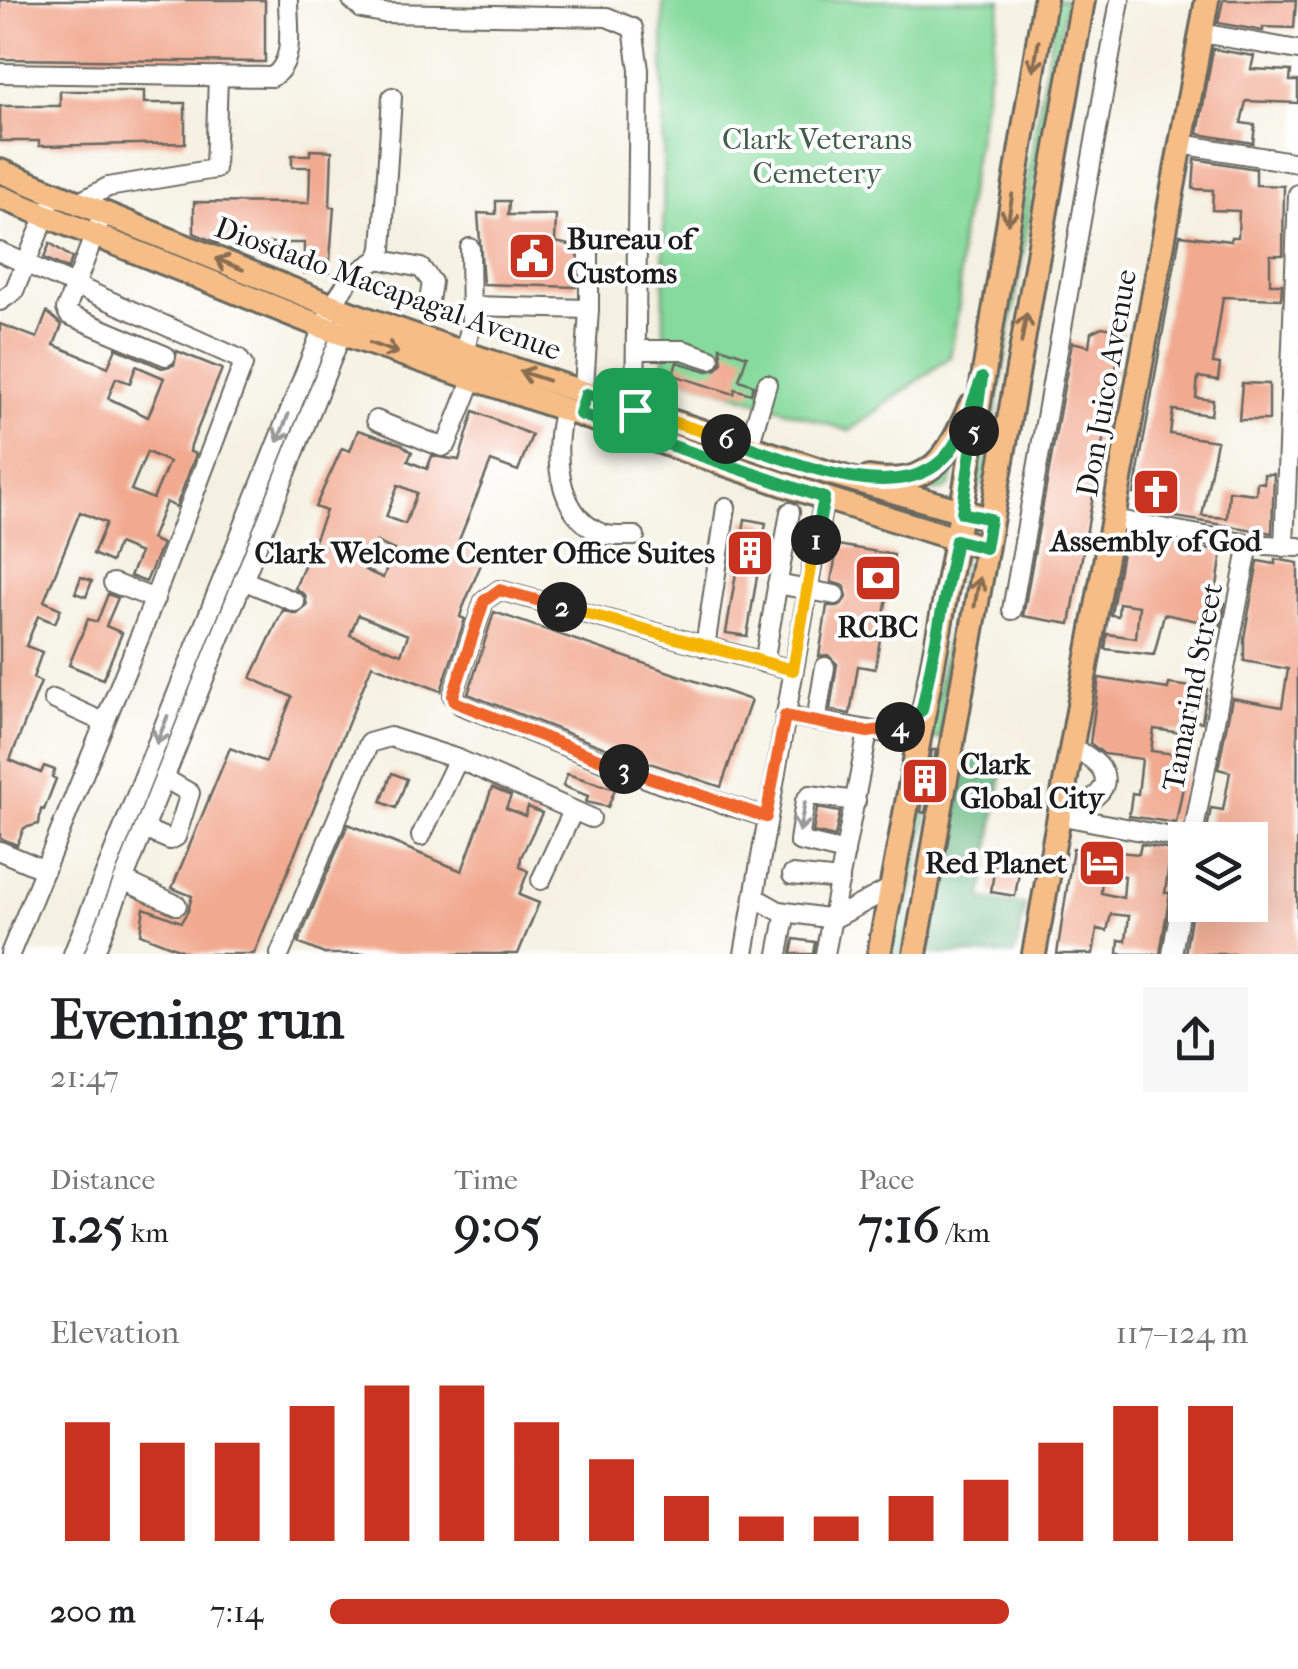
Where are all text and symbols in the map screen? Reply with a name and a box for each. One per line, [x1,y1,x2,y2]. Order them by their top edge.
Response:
one-way arrow [1026,40,1045,72]
park label: Clark Veterans Cemetery [722,122,912,191]
one-way arrow [1000,192,1019,225]
street label: Diosdado Macapagal Avenue [210,210,566,368]
place label: Bureau of Customs [567,222,700,291]
public building icon: Bureau of Customs [506,230,558,282]
one-way arrow [215,254,245,272]
street label: Don Juico Avenue [1070,267,1144,499]
one-way arrow [1015,312,1034,344]
one-way arrow [367,340,398,358]
one-way arrow [519,366,551,384]
pin [593,368,678,453]
icon: arrive [608,383,663,438]
pin: 5 [949,406,999,456]
one-way arrow [272,413,290,443]
pin: 6 [701,414,751,464]
text: 5 [968,414,980,447]
text: 6 [718,422,734,455]
church icon: Assembly of God [1130,466,1182,518]
pin: 1 [791,515,841,565]
text: 1 [811,523,821,556]
place label: Assembly of God [1049,524,1263,559]
building icon: Clark Welcome Center Office Suites [724,527,776,579]
place label: Clark Welcome Center Office Suites [254,536,715,571]
bank icon: RCBC [852,552,904,604]
one-way arrow [968,576,987,609]
street label: Tamarind Street [1156,580,1230,794]
pin: 2 [537,582,587,632]
text: 2 [555,590,569,623]
place label: RCBC [838,610,918,645]
pin: 4 [875,702,925,752]
text: 4 [892,710,908,743]
one-way arrow [152,715,170,745]
pin: 3 [599,744,649,794]
place label: Clark Global City [960,747,1106,816]
text: 3 [618,752,630,785]
building icon: Clark Global City [899,755,951,807]
one-way arrow [792,801,811,833]
map controls [1168,822,1268,922]
button: layers [1168,822,1268,922]
hotel icon: Red Planet [1076,837,1128,889]
place label: Red Planet [925,846,1067,881]
button: share [1143,987,1248,1092]
text: Evening run [50,988,344,1052]
text: 21:47 [50,1058,119,1095]
text: Distance [50,1163,155,1196]
text: Time [454,1163,518,1196]
text: Pace [859,1163,914,1196]
text: 1.25 [50,1196,125,1255]
text: 9:05 [454,1196,542,1255]
text: 7:16 [859,1196,940,1255]
text: km [125,1216,169,1249]
text: /km [940,1216,990,1249]
text: Elevation [50,1314,179,1351]
text: 117–124 m [1116,1314,1248,1351]
text: 200 m [50,1593,135,1630]
text: 7:14 [210,1593,264,1630]

